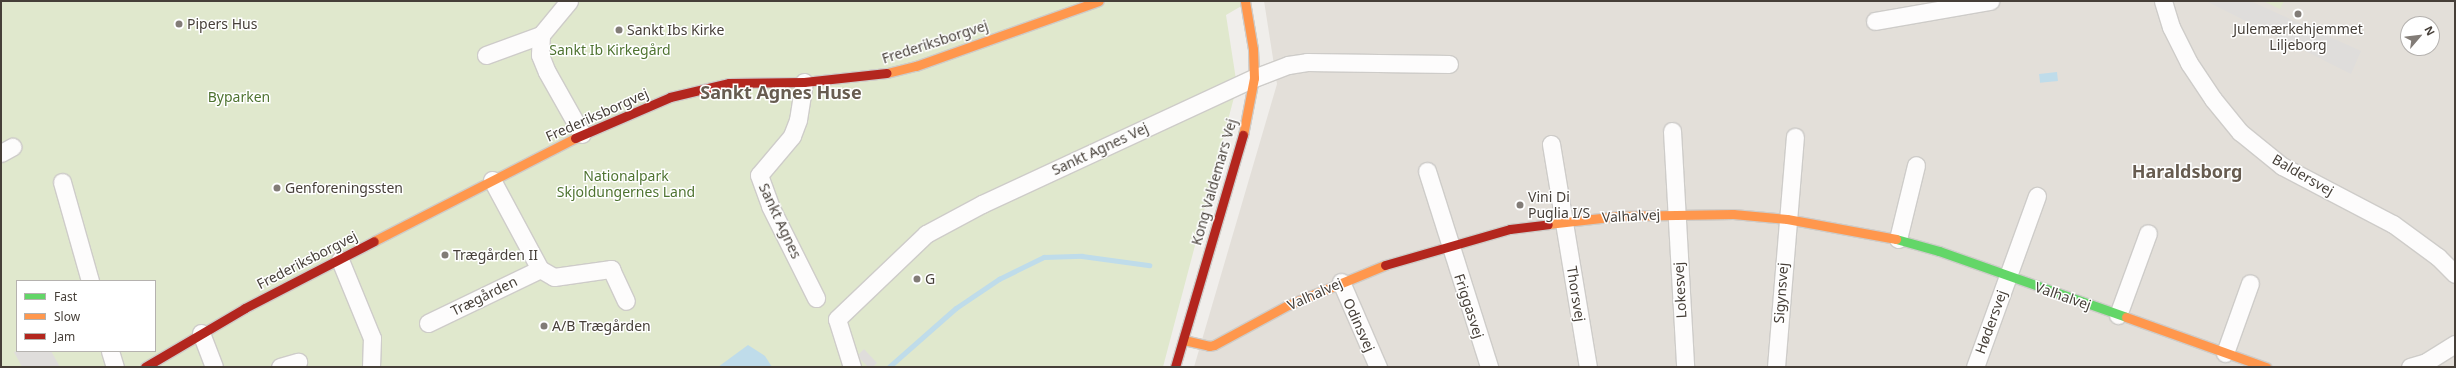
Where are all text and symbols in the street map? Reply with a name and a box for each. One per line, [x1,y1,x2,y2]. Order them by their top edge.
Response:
marker: Julemærkehjemmet Liljeborg [2293,9,2303,19]
place label: Pipers Hus [187,16,257,32]
north arrow [2400,16,2440,56]
street label: Frederiksborgvej [880,17,990,67]
marker: Pipers Hus [174,19,184,29]
place label: Julemærkehjemmet Liljeborg [2233,21,2363,54]
place label: Sankt Ibs Kirke [627,22,724,38]
text: N [2421,23,2439,38]
marker: Sankt Ibs Kirke [614,25,624,35]
park label: Sankt Ib Kirkegård [549,42,671,58]
district label: Sankt Agnes Huse [700,81,862,103]
street label: Frederiksborgvej [543,85,651,145]
park label: Byparken [208,89,270,105]
street label: Kong Valdemars Vej [1188,117,1240,247]
street label: Sankt Agnes Vej [1049,119,1151,179]
street label: Baldersvej [2269,151,2337,199]
district label: Haraldsborg [2132,160,2242,182]
park label: Nationalpark Skjoldungernes Land [557,168,695,200]
place label: Genforeningssten [285,180,403,196]
street label: Sankt Agnes [755,181,805,261]
marker: Genforeningssten [272,183,282,193]
place label: Vini Di Puglia I/S [1528,189,1590,222]
marker: Vini Di Puglia I/S [1515,200,1525,210]
street label: Valhalvej [1601,206,1661,226]
street label: Frederiksborgvej [254,227,360,293]
place label: Trægården II [453,247,538,263]
marker: Trægården II [440,250,450,260]
street label: Lokesvej [1670,261,1690,319]
street label: Sigynsvej [1770,262,1792,324]
street label: Thorsvej [1563,265,1589,323]
place label: G [925,271,935,287]
street label: Friggasvej [1451,272,1487,340]
street label: Trægården [448,273,520,319]
marker: G [912,274,922,284]
street label: Valhalvej [1285,274,1345,314]
street label: Valhalvej [2033,279,2093,313]
legend [16,280,156,352]
text: Fast [54,288,77,305]
street label: Hødersvej [1972,288,2010,356]
street label: Odinsvej [1340,295,1378,355]
text: Slow [54,308,80,325]
place label: A/B Trægården [552,318,651,334]
marker: A/B Trægården [539,321,549,331]
text: Jam [54,328,75,345]

